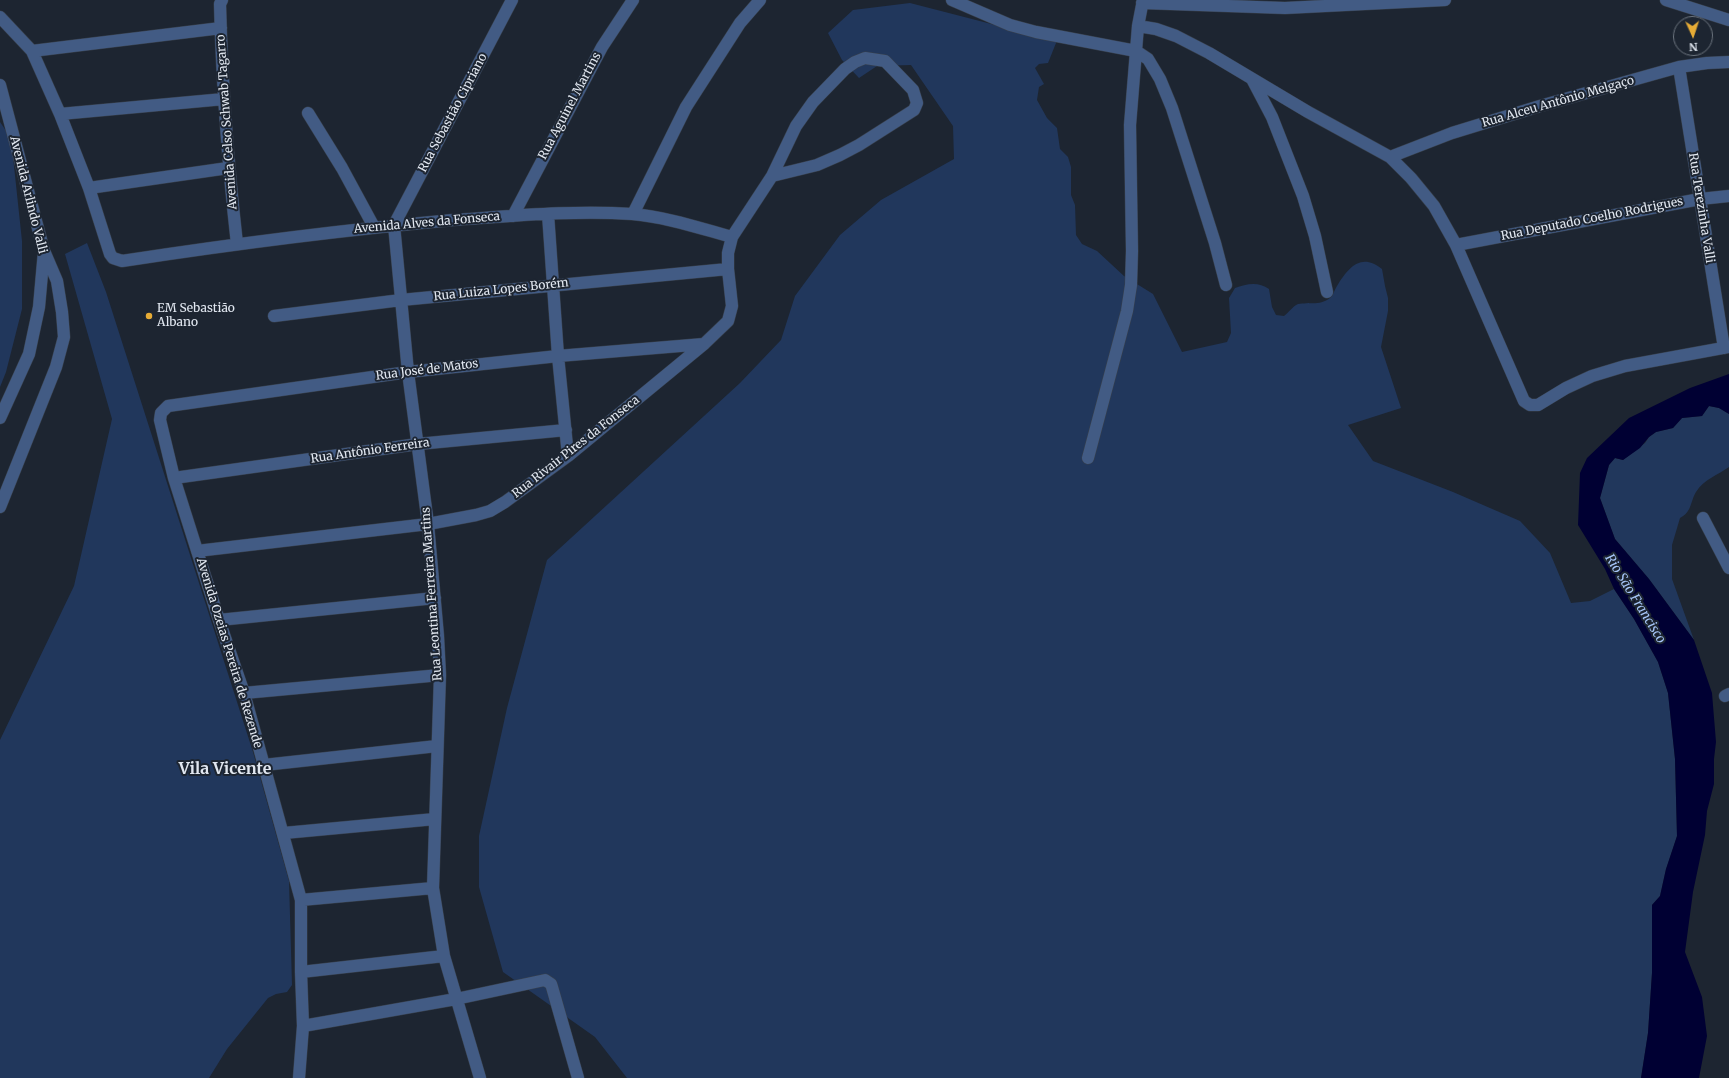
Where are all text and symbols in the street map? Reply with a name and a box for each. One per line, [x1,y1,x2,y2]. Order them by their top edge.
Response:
north arrow [1673,16,1713,56]
street label: Avenida Celso Schwab Tagarro [214,34,240,210]
text: N [1689,40,1698,54]
street label: Rua Aguinel Martins [536,50,604,162]
street label: Rua Sebastião Cipriano [416,51,490,175]
street label: Rua Alceu Antônio Melgaço [1480,73,1636,131]
street label: Avenida Arlindo Valli [6,135,50,255]
street label: Rua Terezinha Valli [1685,152,1717,264]
street label: Rua Deputado Coelho Rodrigues [1500,194,1684,244]
street label: Avenida Alves da Fonseca [353,209,501,237]
street label: Rua Luiza Lopes Borém [433,276,569,304]
place label: EM Sebastião Albano [157,302,235,330]
marker: EM Sebastião Albano [144,311,154,321]
street label: Rua José de Matos [375,357,479,383]
street label: Rua Rivair Pires da Fonseca [510,393,642,501]
street label: Rua Antônio Ferreira [310,436,430,466]
street label: Rua Leontina Ferreira Martins [419,507,445,681]
water label: Rio São Francisco [1601,551,1669,647]
street label: Avenida Ozeias Pereira de Rezende [193,556,265,750]
district label: Vila Vicente [179,759,271,779]

